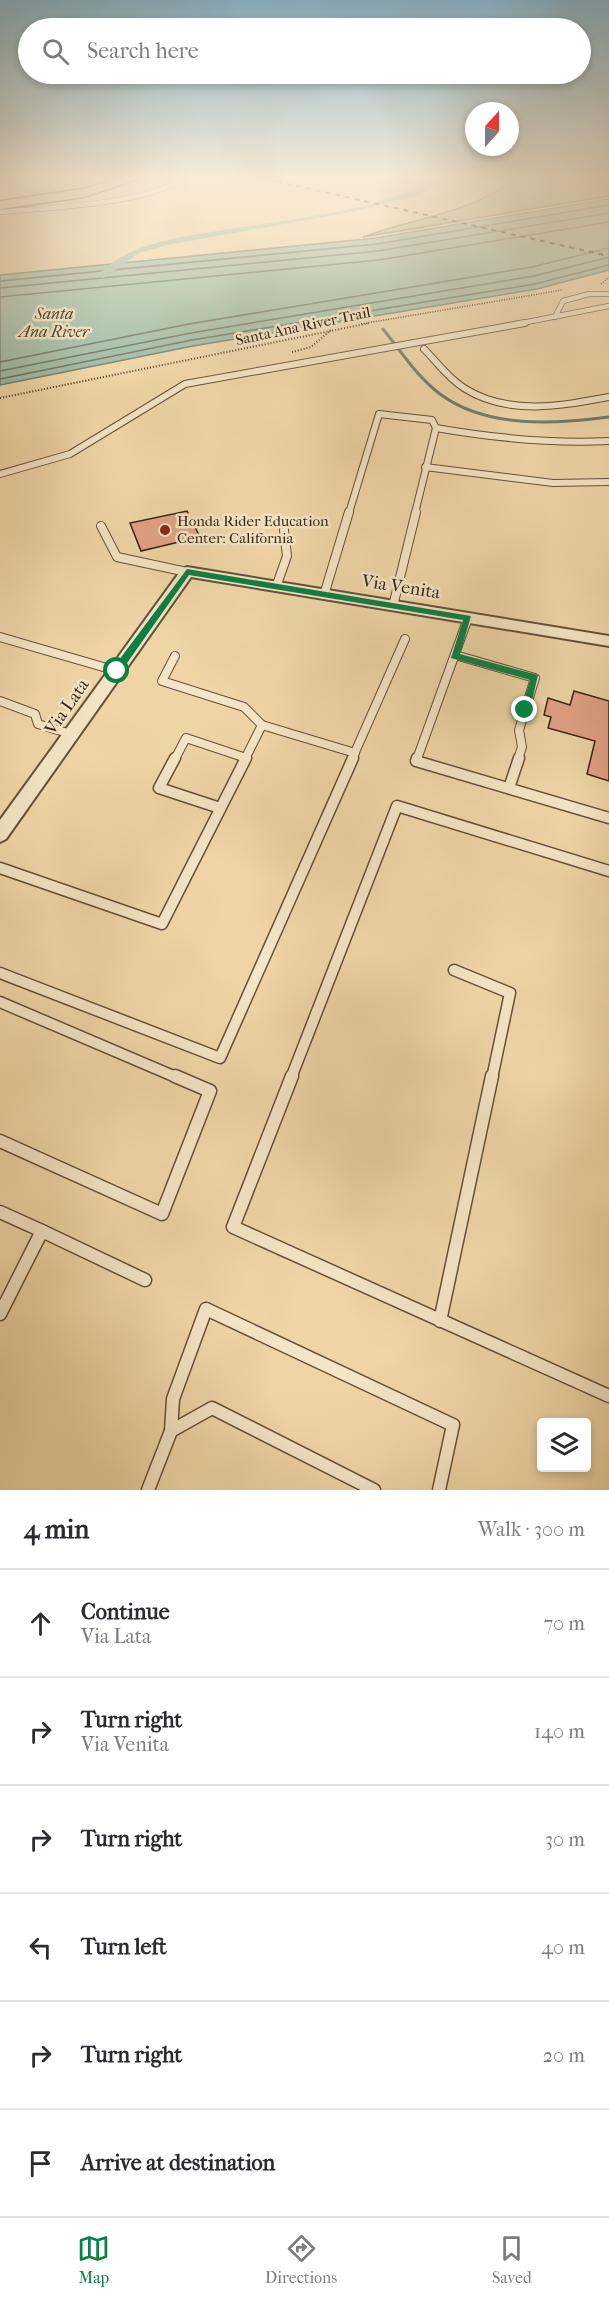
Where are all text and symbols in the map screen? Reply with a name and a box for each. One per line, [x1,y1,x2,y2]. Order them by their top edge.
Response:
search box [18,18,591,84]
icon: search [39,35,72,68]
text: Search here [87,38,199,64]
north arrow [465,102,519,156]
street label: Santa Ana River Trail [234,303,372,349]
water label: Santa Ana River [17,304,91,341]
place label: Honda Rider Education Center: California [177,512,329,547]
marker: Honda Rider Education Center: California [158,523,172,537]
street label: Via Venita [359,570,442,604]
route start [103,657,129,683]
street label: Via Lata [40,675,94,740]
route end [511,696,537,722]
map controls [537,1418,591,1472]
button: layers [537,1418,591,1472]
text: 4 min [24,1514,89,1545]
text: Walk · 300 m [478,1518,585,1541]
text: Continue [81,1599,170,1625]
icon: ahead [24,1607,57,1640]
text: 70 m [543,1612,585,1635]
text: Via Lata [81,1625,151,1648]
text: Turn right [81,1707,182,1733]
icon: right [24,1715,57,1748]
text: 140 m [534,1720,585,1743]
text: Via Venita [81,1733,169,1756]
icon: right [24,1823,57,1856]
text: Turn right [81,1826,182,1852]
text: 30 m [545,1828,585,1851]
icon: left [24,1931,57,1964]
text: Turn left [81,1934,167,1960]
text: 40 m [541,1936,585,1959]
icon: right [24,2039,57,2072]
text: Turn right [81,2042,182,2068]
text: 20 m [543,2044,585,2067]
icon: arrive [24,2147,57,2180]
text: Arrive at destination [81,2150,275,2176]
tab: Map [77,2232,110,2287]
tab: Directions [265,2232,337,2287]
tab: Saved [492,2232,532,2287]

